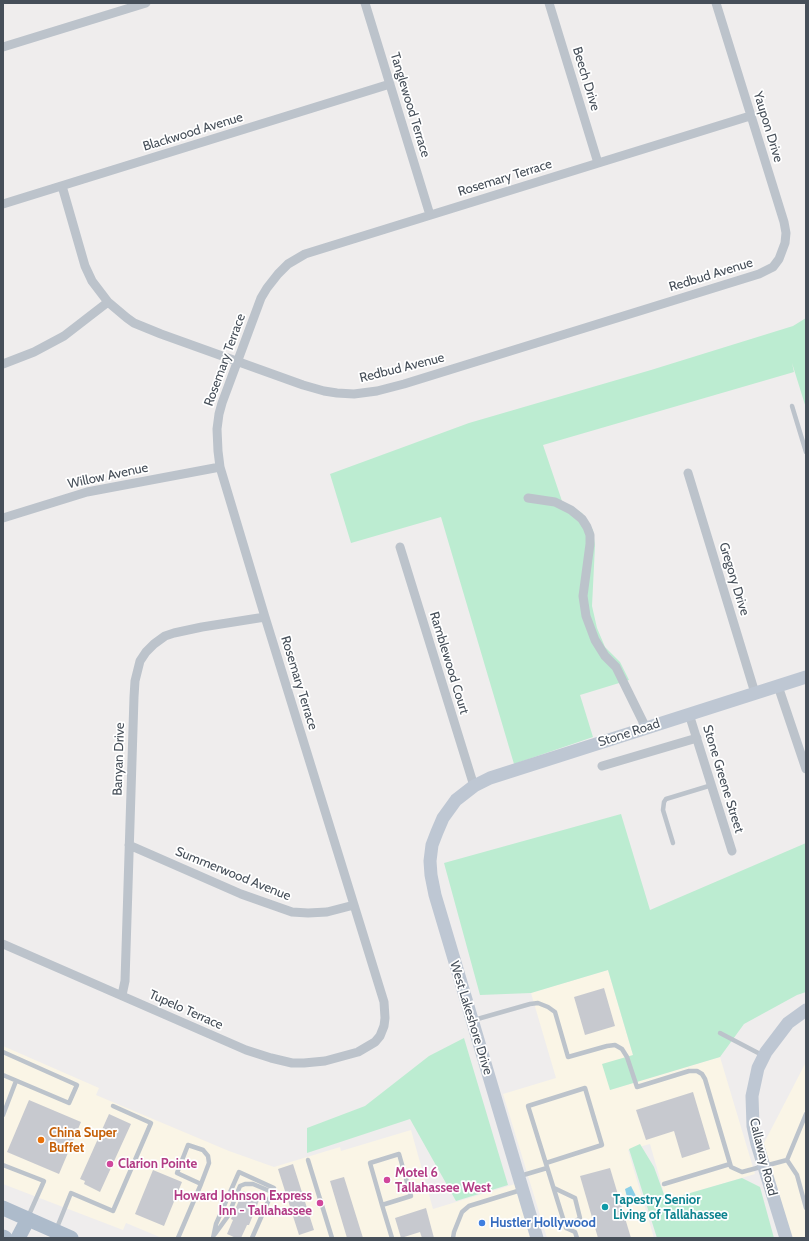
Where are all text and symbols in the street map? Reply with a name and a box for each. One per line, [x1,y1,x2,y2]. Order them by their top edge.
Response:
street label: Beech Drive [569,45,603,113]
street label: Tanglewood Terrace [387,51,433,159]
street label: Yaupon Drive [750,90,786,164]
street label: Blackwood Avenue [141,109,245,155]
street label: Rosemary Terrace [456,156,554,200]
street label: Redbud Avenue [667,255,755,295]
street label: Rosemary Terrace [201,312,249,408]
street label: Redbud Avenue [358,350,446,386]
street label: Willow Avenue [66,460,150,492]
street label: Gregory Drive [715,541,753,617]
street label: Ramblewood Court [426,610,472,716]
street label: Rosemary Terrace [277,634,321,732]
street label: Stone Road [596,716,662,750]
street label: Banyan Drive [110,722,128,796]
street label: Stone Greene Street [699,723,747,835]
street label: Summerwood Avenue [173,844,293,904]
street label: West Lakeshore Drive [446,959,496,1077]
street label: Tupelo Terrace [147,987,225,1033]
street label: Callaway Road [746,1117,780,1197]
place label: China Super Buffet [49,1125,117,1156]
marker: China Super Buffet [36,1135,46,1145]
place label: Clarion Pointe [118,1156,197,1172]
marker: Clarion Pointe [105,1159,115,1169]
place label: Motel 6 Tallahassee West [395,1165,491,1196]
marker: Motel 6 Tallahassee West [382,1175,392,1185]
place label: Howard Johnson Express Inn - Tallahassee [174,1188,312,1219]
place label: Tapestry Senior Living of Tallahassee [613,1192,728,1223]
marker: Howard Johnson Express Inn - Tallahassee [315,1198,325,1208]
marker: Tapestry Senior Living of Tallahassee [600,1202,610,1212]
place label: Hustler Hollywood [490,1215,596,1231]
marker: Hustler Hollywood [477,1218,487,1228]

